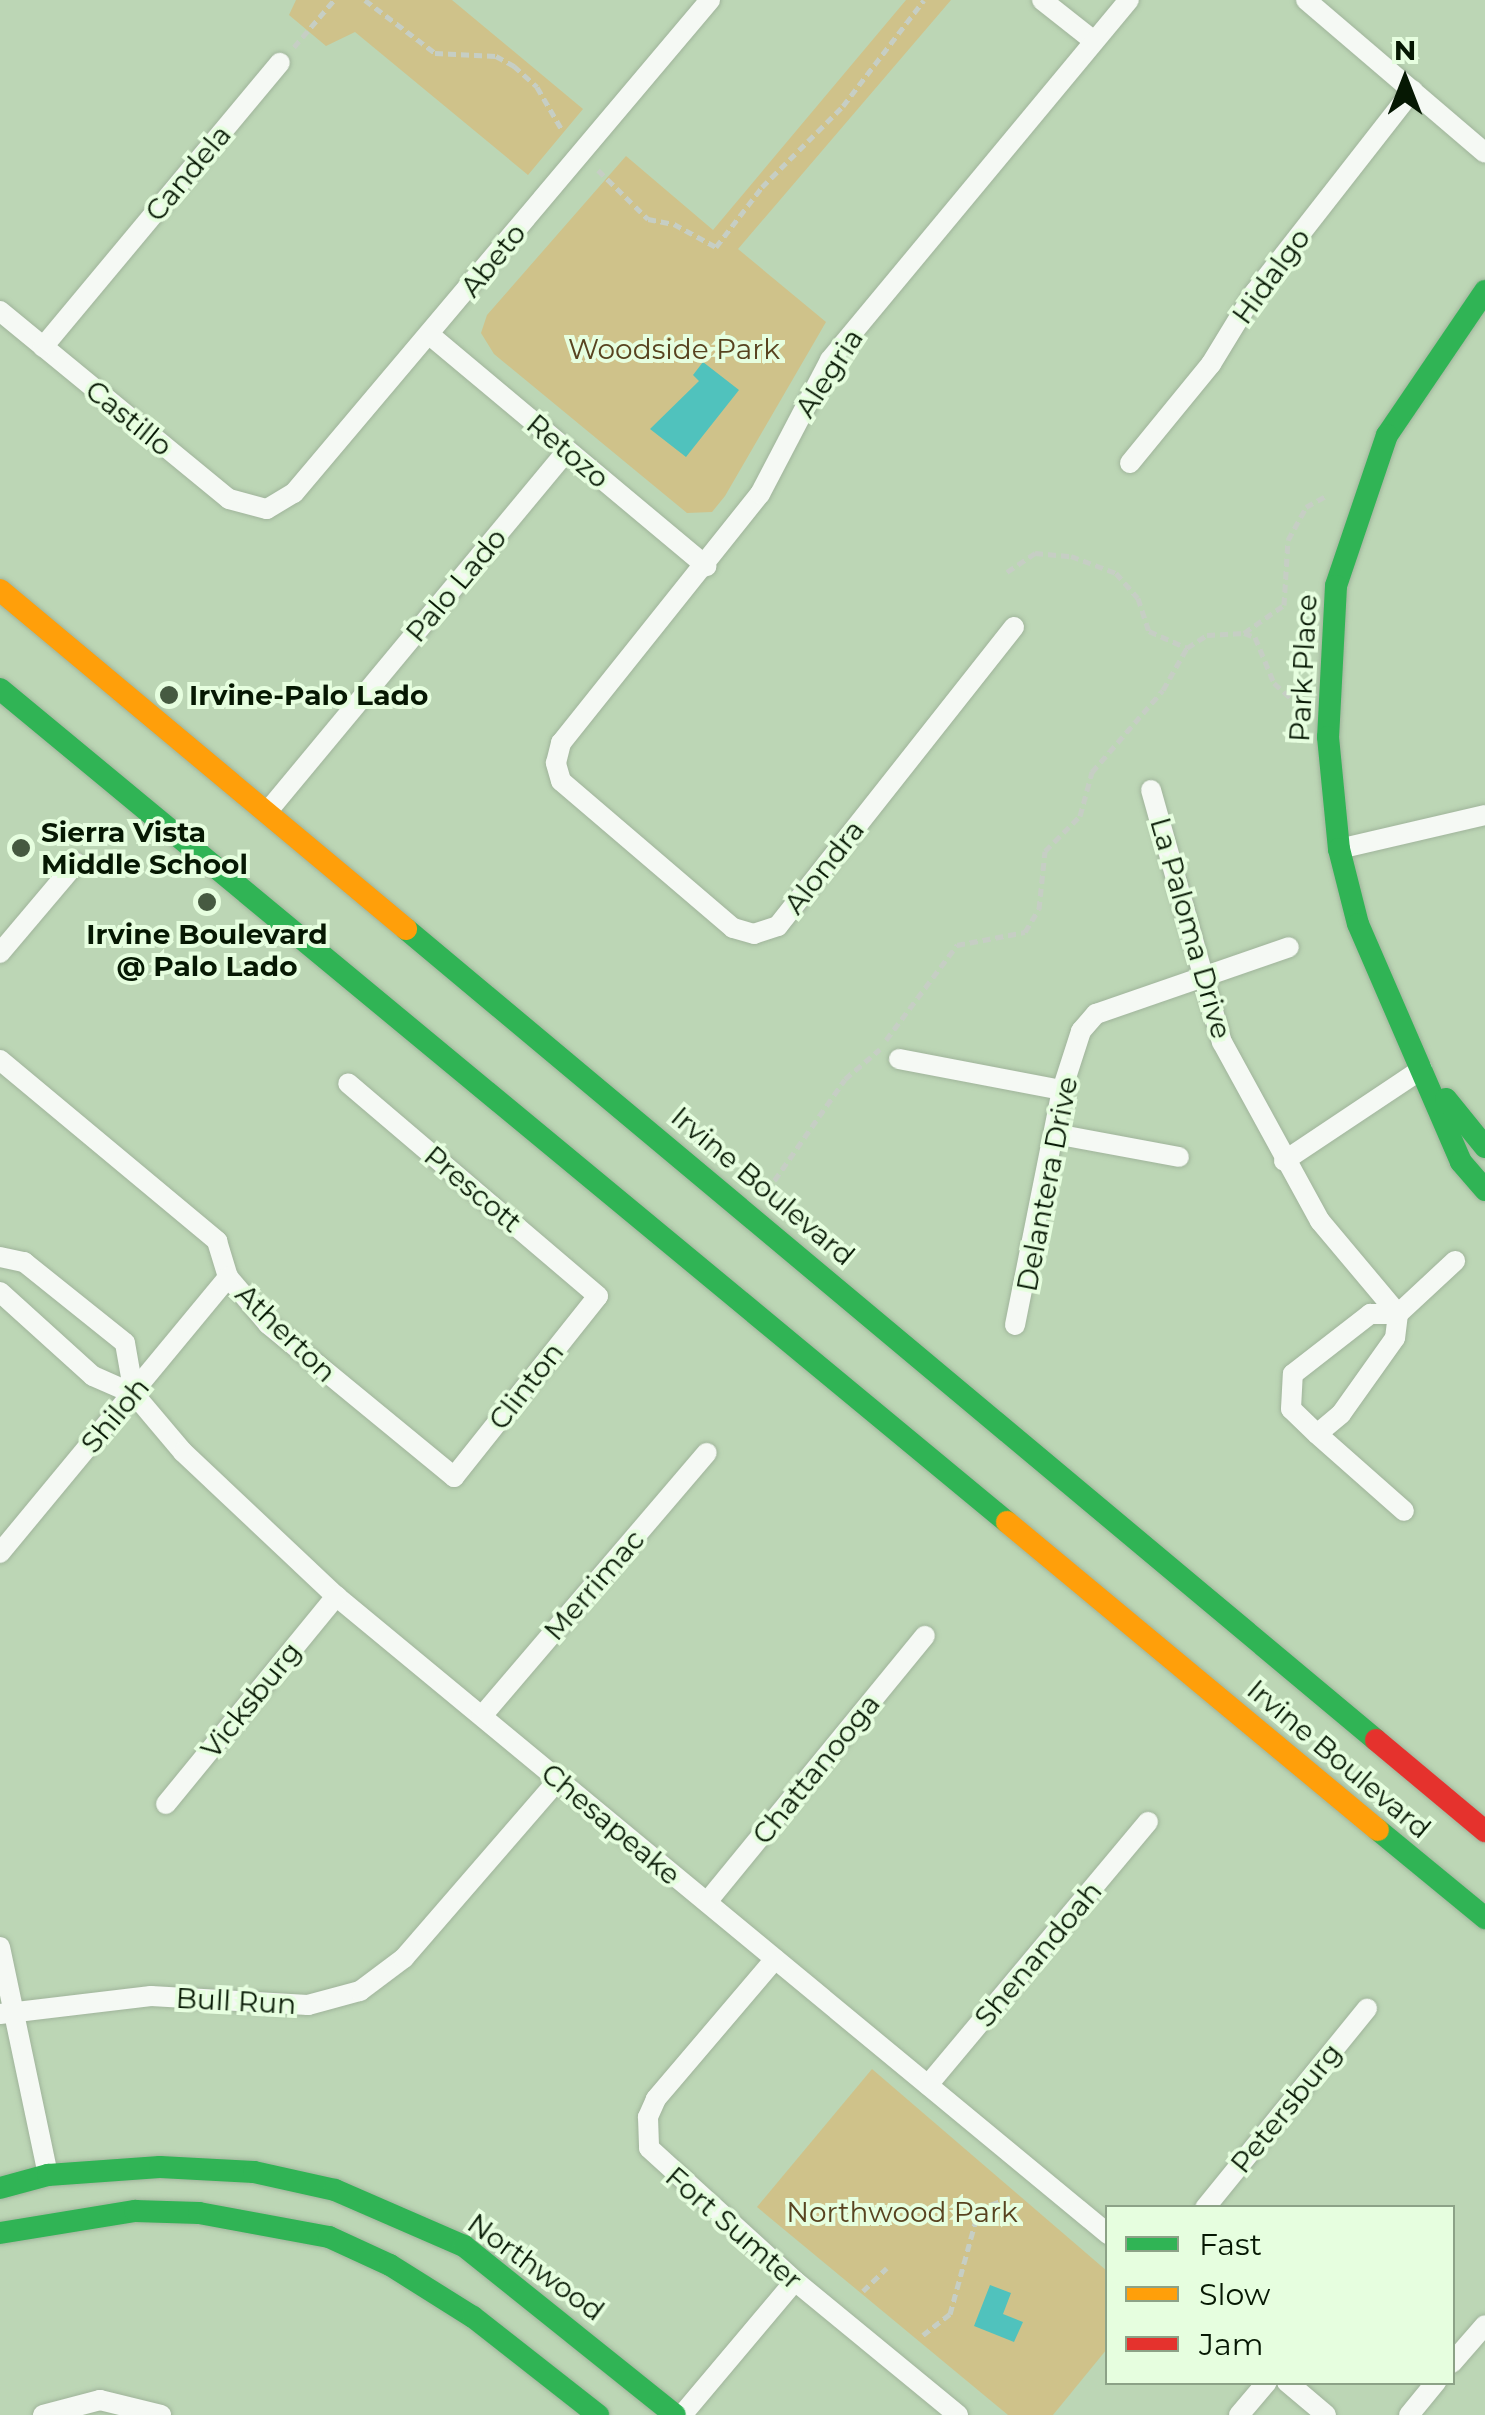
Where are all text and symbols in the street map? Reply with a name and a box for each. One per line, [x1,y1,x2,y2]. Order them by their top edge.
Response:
north arrow [1355,30,1455,130]
text: N [1394,33,1416,67]
street label: Candela [138,118,238,228]
street label: Abeto [453,217,533,303]
street label: Hidalgo [1225,222,1317,330]
street label: Alegria [788,322,870,424]
park label: Woodside Park [568,332,780,366]
street label: Castillo [79,373,179,463]
street label: Retozo [520,407,616,495]
street label: Palo Lado [399,521,513,649]
street label: Park Place [1282,593,1324,743]
place label: Irvine-Palo Lado [189,678,428,712]
marker: Irvine-Palo Lado [158,684,180,706]
street label: Alondra [777,813,871,921]
street label: La Paloma Drive [1143,814,1239,1042]
place label: Sierra Vista Middle School [41,815,248,881]
marker: Sierra Vista Middle School [10,837,32,859]
marker: Irvine Boulevard @ Palo Lado [196,891,218,913]
place label: Irvine Boulevard @ Palo Lado [86,917,328,983]
street label: Delantera Drive [1010,1074,1084,1294]
street label: Irvine Boulevard [665,1100,861,1272]
street label: Prescott [418,1139,528,1239]
street label: Atherton [229,1277,343,1389]
street label: Clinton [482,1336,570,1436]
street label: Shiloh [74,1371,156,1459]
street label: Merrimac [537,1523,651,1647]
street label: Vicksburg [194,1635,308,1765]
street label: Irvine Boulevard [1241,1673,1437,1845]
street label: Chattanooga [745,1687,887,1851]
street label: Chesapeake [535,1756,687,1892]
street label: Shenandoah [967,1875,1109,2033]
street label: Bull Run [175,1981,297,2021]
street label: Petersburg [1224,2036,1348,2180]
street label: Fort Sumter [659,2160,809,2296]
park label: Northwood Park [786,2195,1018,2229]
legend [1105,2205,1455,2385]
street label: Northwood [461,2206,611,2328]
text: Fast [1199,2226,1262,2263]
text: Slow [1199,2276,1270,2313]
text: Jam [1199,2326,1264,2363]

